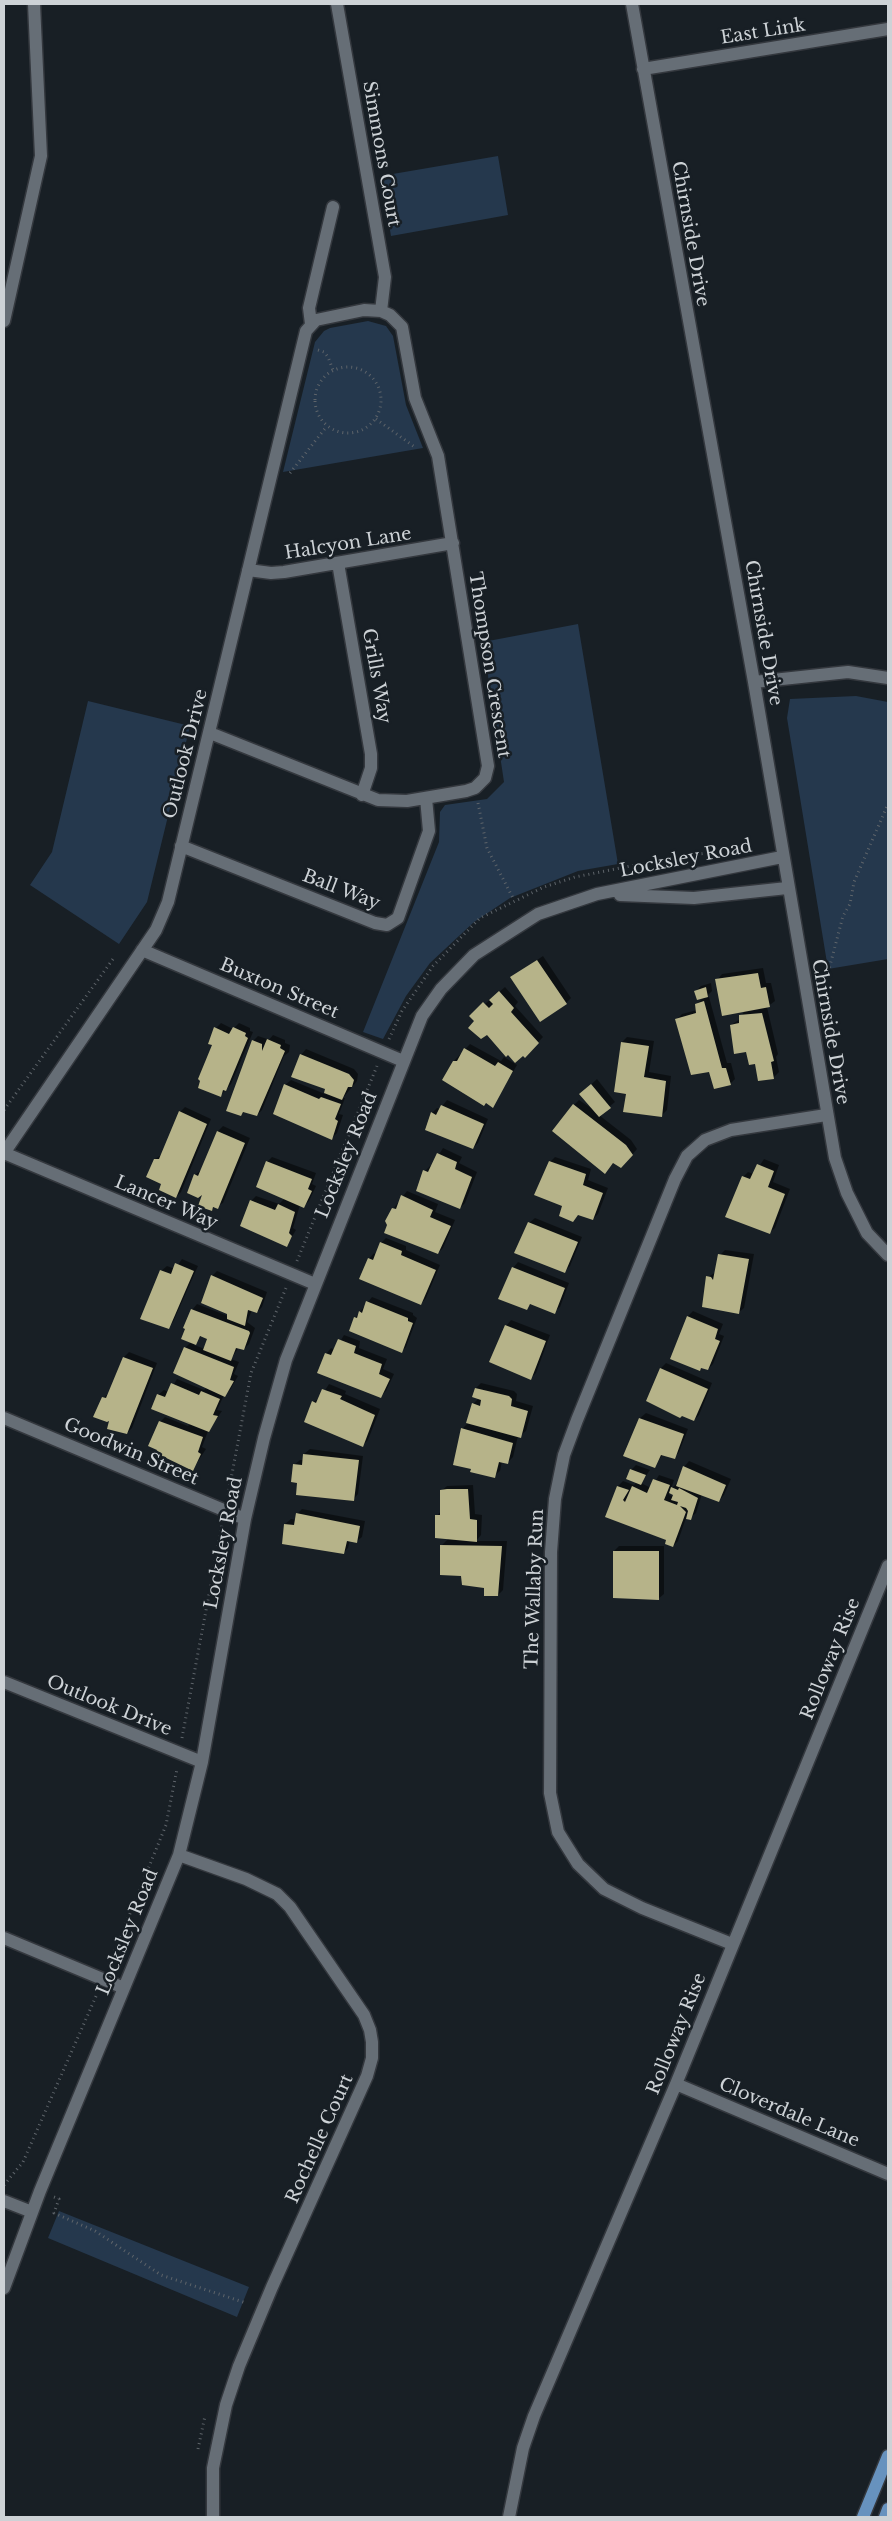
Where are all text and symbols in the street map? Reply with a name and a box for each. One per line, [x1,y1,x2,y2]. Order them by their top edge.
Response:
street label: East Link [719,15,807,49]
street label: Simmons Court [358,79,404,229]
street label: Chirnside Drive [667,160,713,308]
street label: Halcyon Lane [283,523,413,565]
street label: Chirnside Drive [740,559,786,707]
street label: Thompson Crescent [464,570,514,760]
street label: Grills Way [357,627,395,725]
street label: Outlook Drive [159,687,213,821]
street label: Locksley Road [618,836,754,882]
street label: Ball Way [299,865,383,915]
street label: Buxton Street [216,954,342,1024]
street label: Chirnside Drive [807,958,853,1106]
street label: Locksley Road [312,1089,382,1221]
street label: Lancer Way [111,1172,221,1234]
street label: Goodwin Street [60,1414,202,1490]
street label: Locksley Road [201,1475,247,1611]
street label: The Wallaby Run [521,1509,549,1669]
street label: Rolloway Rise [797,1595,865,1723]
street label: Outlook Drive [43,1671,175,1741]
street label: Locksley Road [93,1866,163,1998]
street label: Rolloway Rise [643,1970,711,2098]
street label: Rochelle Court [282,2071,358,2207]
street label: Cloverdale Lane [716,2074,862,2152]

